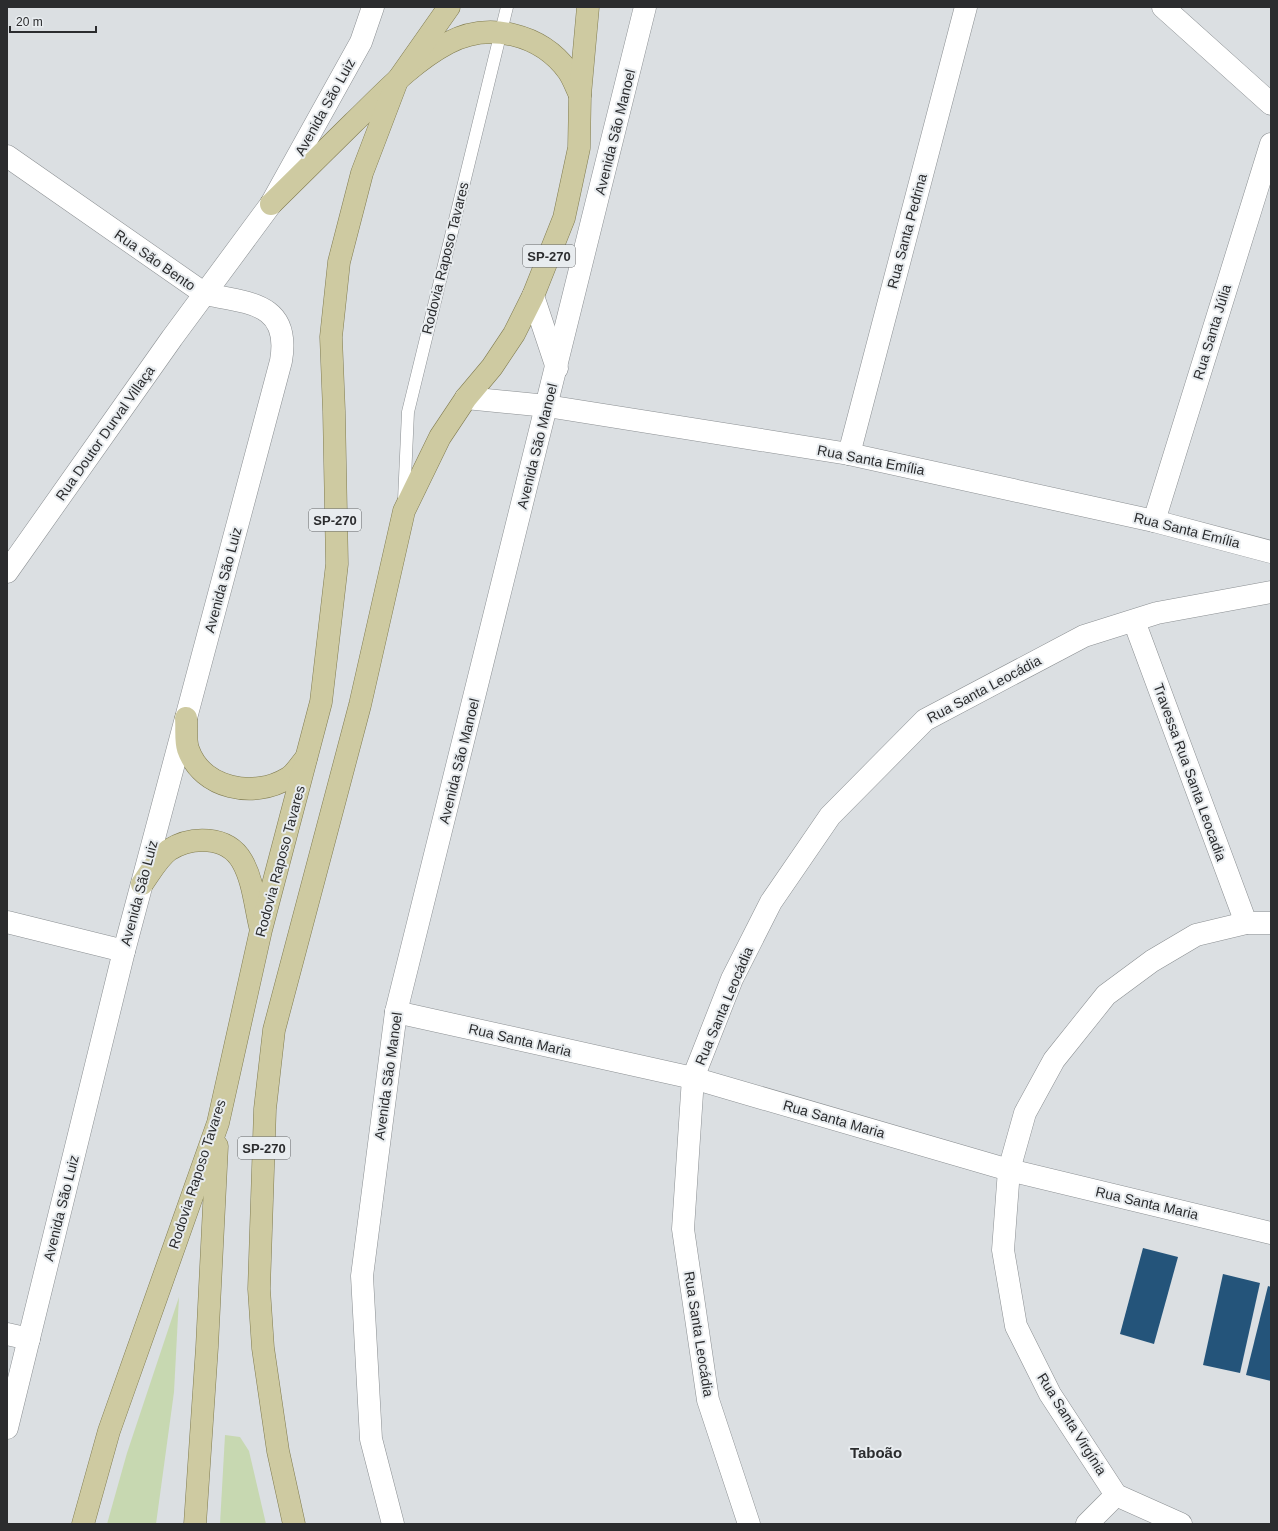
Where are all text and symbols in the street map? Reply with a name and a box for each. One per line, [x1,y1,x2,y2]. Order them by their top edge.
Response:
scale bar [10,8,96,34]
text: 20 m [16,15,43,29]
street label: Avenida São Luiz [292,56,358,158]
street label: Avenida São Manoel [592,68,638,196]
street label: Rua Santa Pedrina [884,172,930,290]
street label: Rodovia Raposo Tavares [418,180,472,336]
street label: Rua São Bento [112,226,199,294]
road number: SP-270 [523,245,575,267]
street label: Rua Santa Júlia [1190,282,1234,382]
street label: Rua Doutor Durval Villaça [52,362,158,503]
street label: Avenida São Manoel [514,382,560,510]
street label: Rua Santa Emília [816,442,926,478]
road number: SP-270 [309,509,361,531]
street label: Rua Santa Emília [1132,509,1242,551]
street label: Avenida São Luiz [201,525,245,635]
street label: Rua Santa Leocádia [924,652,1044,726]
street label: Travessa Rua Santa Leocadia [1150,681,1230,863]
street label: Avenida São Manoel [436,697,482,825]
street label: Rodovia Raposo Tavares [252,784,308,938]
street label: Avenida São Luiz [117,838,161,948]
street label: Rua Santa Leocádia [692,944,756,1068]
street label: Avenida São Manoel [371,1011,405,1141]
street label: Rua Santa Maria [467,1020,573,1060]
street label: Rodovia Raposo Tavares [165,1097,229,1251]
street label: Rua Santa Maria [781,1097,887,1141]
road number: SP-270 [238,1137,290,1159]
street label: Avenida São Luiz [40,1153,82,1263]
street label: Rua Santa Maria [1094,1183,1200,1223]
street label: Rua Santa Leocádia [681,1270,717,1398]
street label: Rua Santa Virgínia [1034,1370,1110,1478]
district label: Taboão [850,1444,902,1461]

